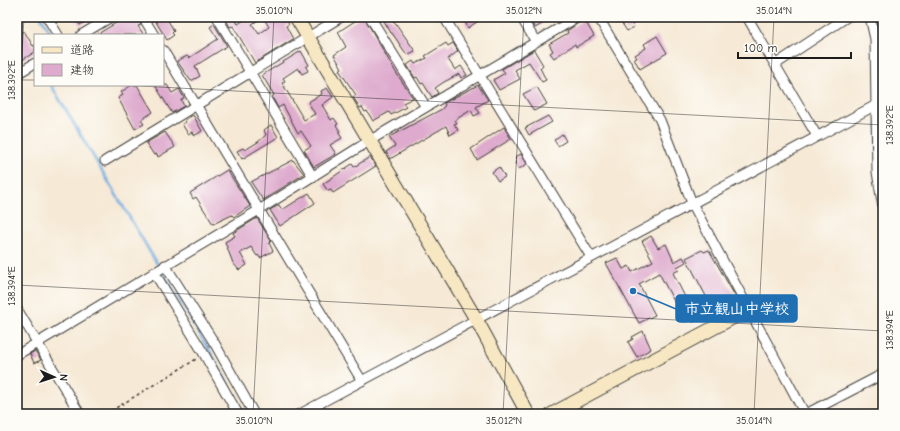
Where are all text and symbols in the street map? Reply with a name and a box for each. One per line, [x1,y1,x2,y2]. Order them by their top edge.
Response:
text: 35.010°N [255,5,293,17]
text: 35.012°N [506,5,542,17]
text: 35.014°N [756,5,792,17]
legend [34,34,164,86]
scale bar [738,34,851,60]
text: 100 m [744,41,777,55]
text: 道路 [70,43,94,57]
text: 138.392°E [6,60,18,100]
text: 建物 [70,63,94,77]
text: 138.392°E [884,105,896,145]
text: 138.394°E [6,266,18,306]
callout: 市立観山中学校 [676,295,797,322]
text: 市立観山中学校 [684,300,790,318]
text: 138.394°E [884,310,896,350]
north arrow [34,357,74,397]
text: N [57,374,70,381]
text: 35.010°N [235,415,273,427]
text: 35.012°N [486,415,522,427]
text: 35.014°N [736,415,772,427]

